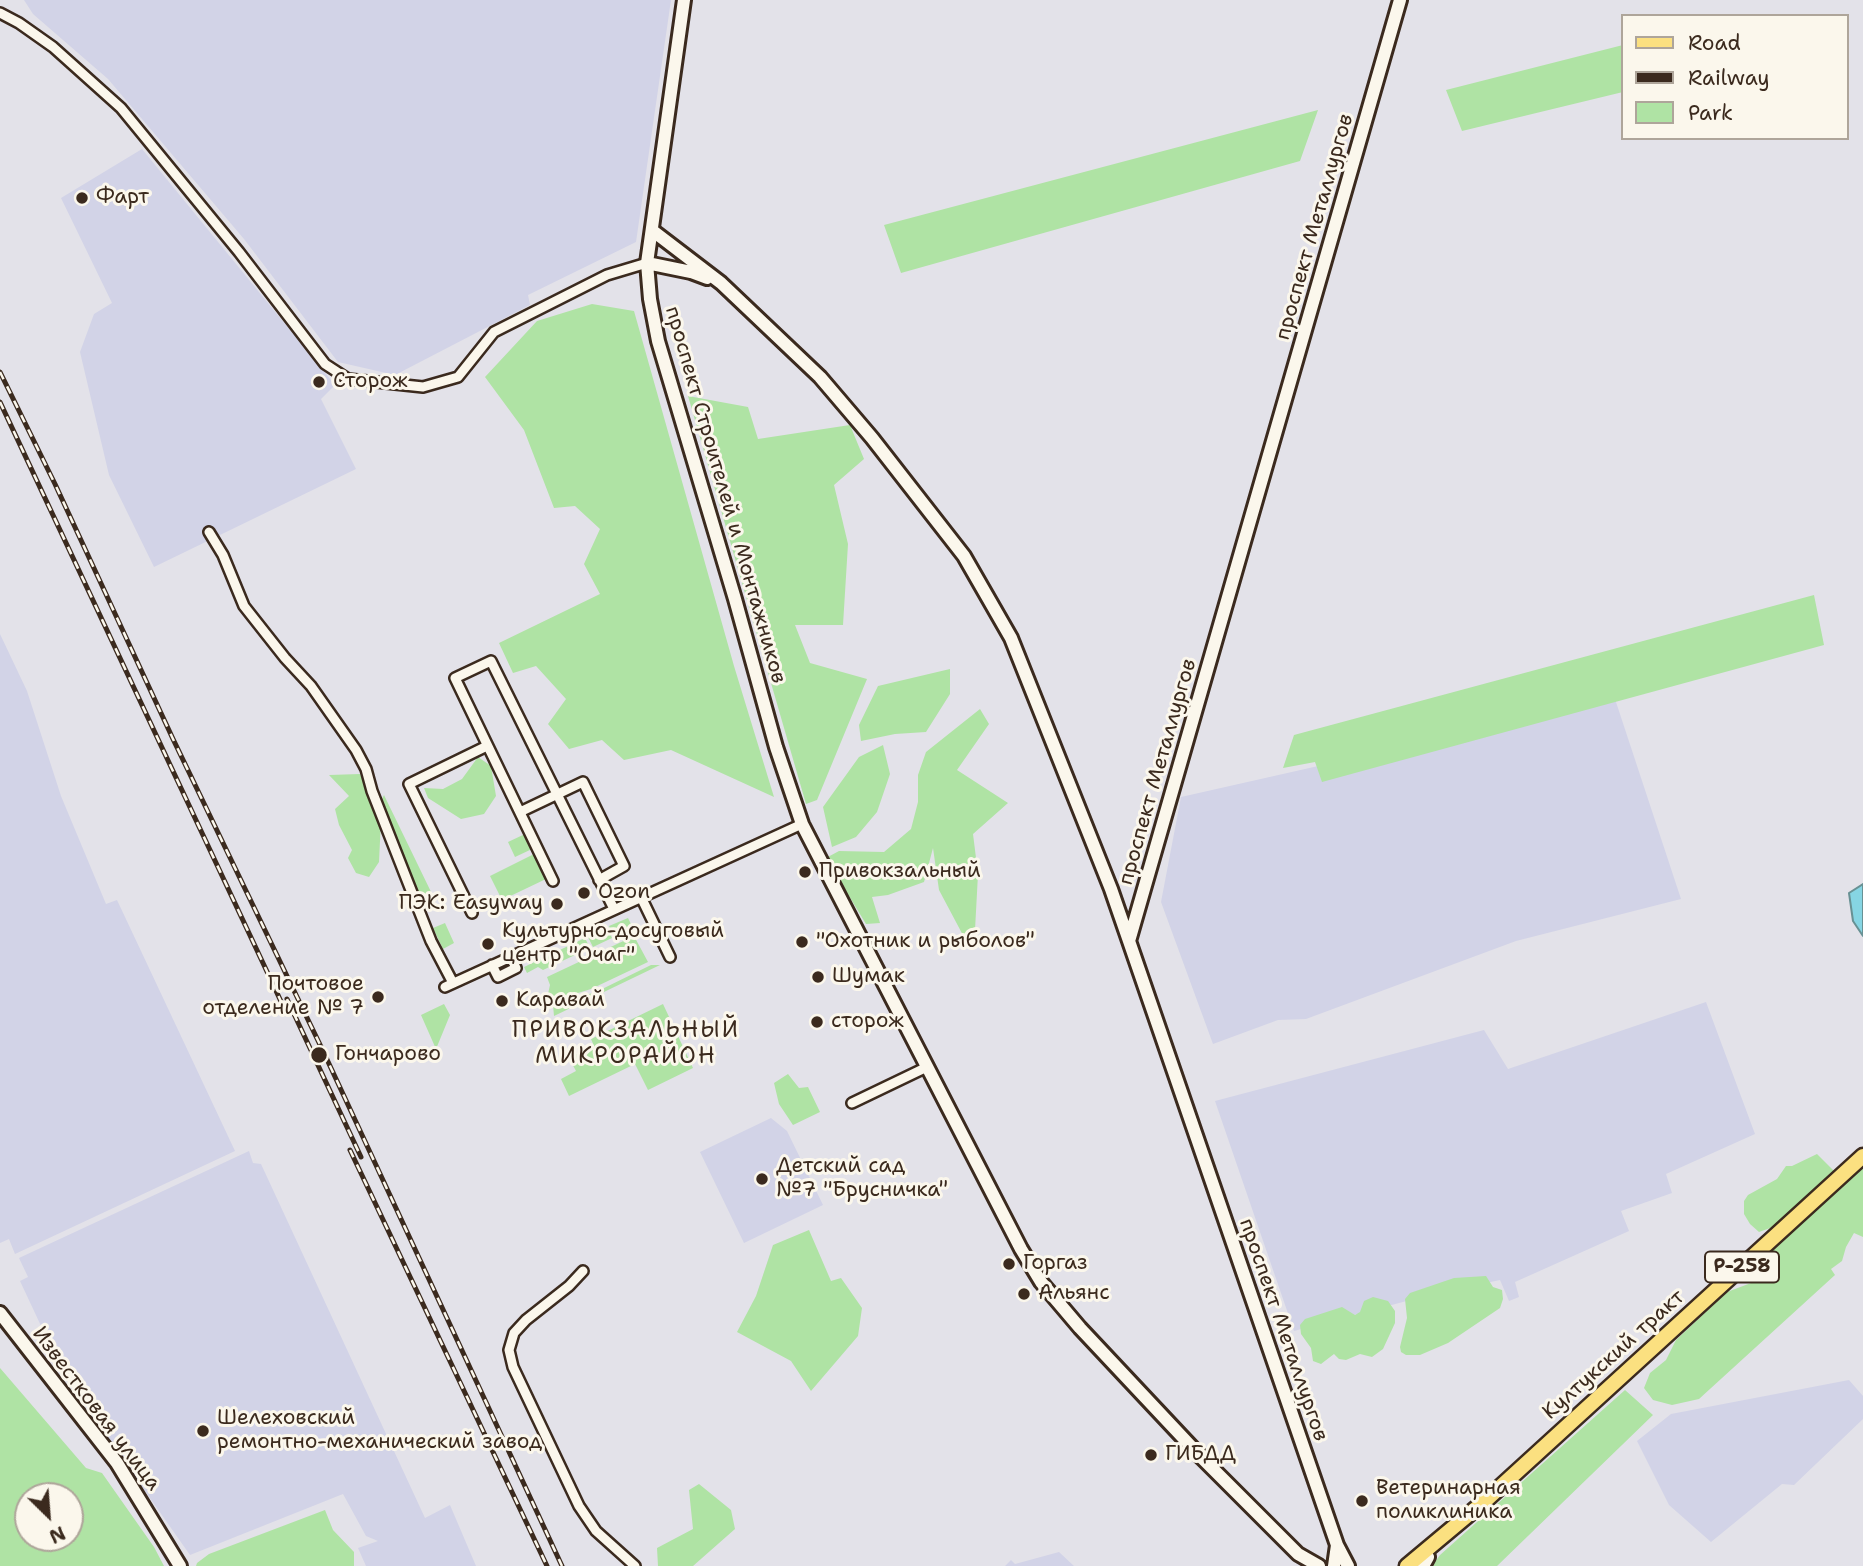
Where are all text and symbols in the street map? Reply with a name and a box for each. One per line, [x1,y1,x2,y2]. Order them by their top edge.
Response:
legend [1622,14,1849,140]
text: Road [1688,29,1741,57]
text: Railway [1688,64,1770,92]
text: Park [1688,99,1733,127]
street label: проспект Металлургов [1271,111,1359,343]
place label: Фарт [96,185,149,211]
marker: Фарт [74,190,90,206]
street label: проспект Строителей и Монтажников [659,304,791,686]
place label: Сторож [333,369,408,395]
marker: Сторож [311,374,327,390]
street label: проспект Металлургов [1114,656,1202,888]
place label: Привокзальный [819,859,981,885]
marker: Привокзальный [797,864,813,880]
place label: Ozon [598,880,650,906]
marker: Ozon [576,885,592,901]
place label: ПЭК: Easyway [399,891,543,917]
marker: ПЭК: Easyway [549,896,565,912]
place label: Культурно-досуговый центр "Очаг" [502,919,724,969]
place label: "Охотник и рыболов" [816,929,1035,955]
marker: "Охотник и рыболов" [794,934,810,950]
marker: Культурно-досуговый центр "Очаг" [480,936,496,952]
place label: Шумак [832,964,905,990]
marker: Шумак [810,969,826,985]
place label: Почтовое отделение № 7 [202,972,364,1022]
place label: Каравай [516,988,605,1014]
marker: Почтовое отделение № 7 [370,989,386,1005]
marker: Каравай [494,993,510,1009]
place label: сторож [831,1009,904,1035]
marker: сторож [809,1014,825,1030]
district label: ПРИВОКЗАЛЬНЫЙ МИКРОРАЙОН [514,1017,738,1071]
place label: Гончарово [335,1042,441,1068]
marker: Гончарово [309,1045,329,1065]
place label: Детский сад №7 "Брусничка" [776,1154,948,1204]
marker: Детский сад №7 "Брусничка" [754,1171,770,1187]
street label: проспект Металлургов [1233,1215,1333,1445]
place label: Горгаз [1023,1251,1087,1277]
road number: Р-258 [1705,1252,1779,1282]
marker: Горгаз [1001,1256,1017,1272]
place label: Альянс [1038,1281,1110,1307]
street label: Култукский тракт [1538,1285,1690,1425]
marker: Альянс [1016,1286,1032,1302]
street label: Известковая улица [26,1322,166,1496]
place label: Шелеховский ремонтно-механический завод [217,1406,542,1456]
marker: Шелеховский ремонтно-механический завод [195,1423,211,1439]
place label: ГИБДД [1165,1442,1236,1468]
marker: ГИБДД [1143,1447,1159,1463]
place label: Ветеринарная поликлиника [1376,1476,1521,1526]
north arrow [14,1482,84,1552]
marker: Ветеринарная поликлиника [1354,1493,1370,1509]
text: N [45,1520,69,1549]

